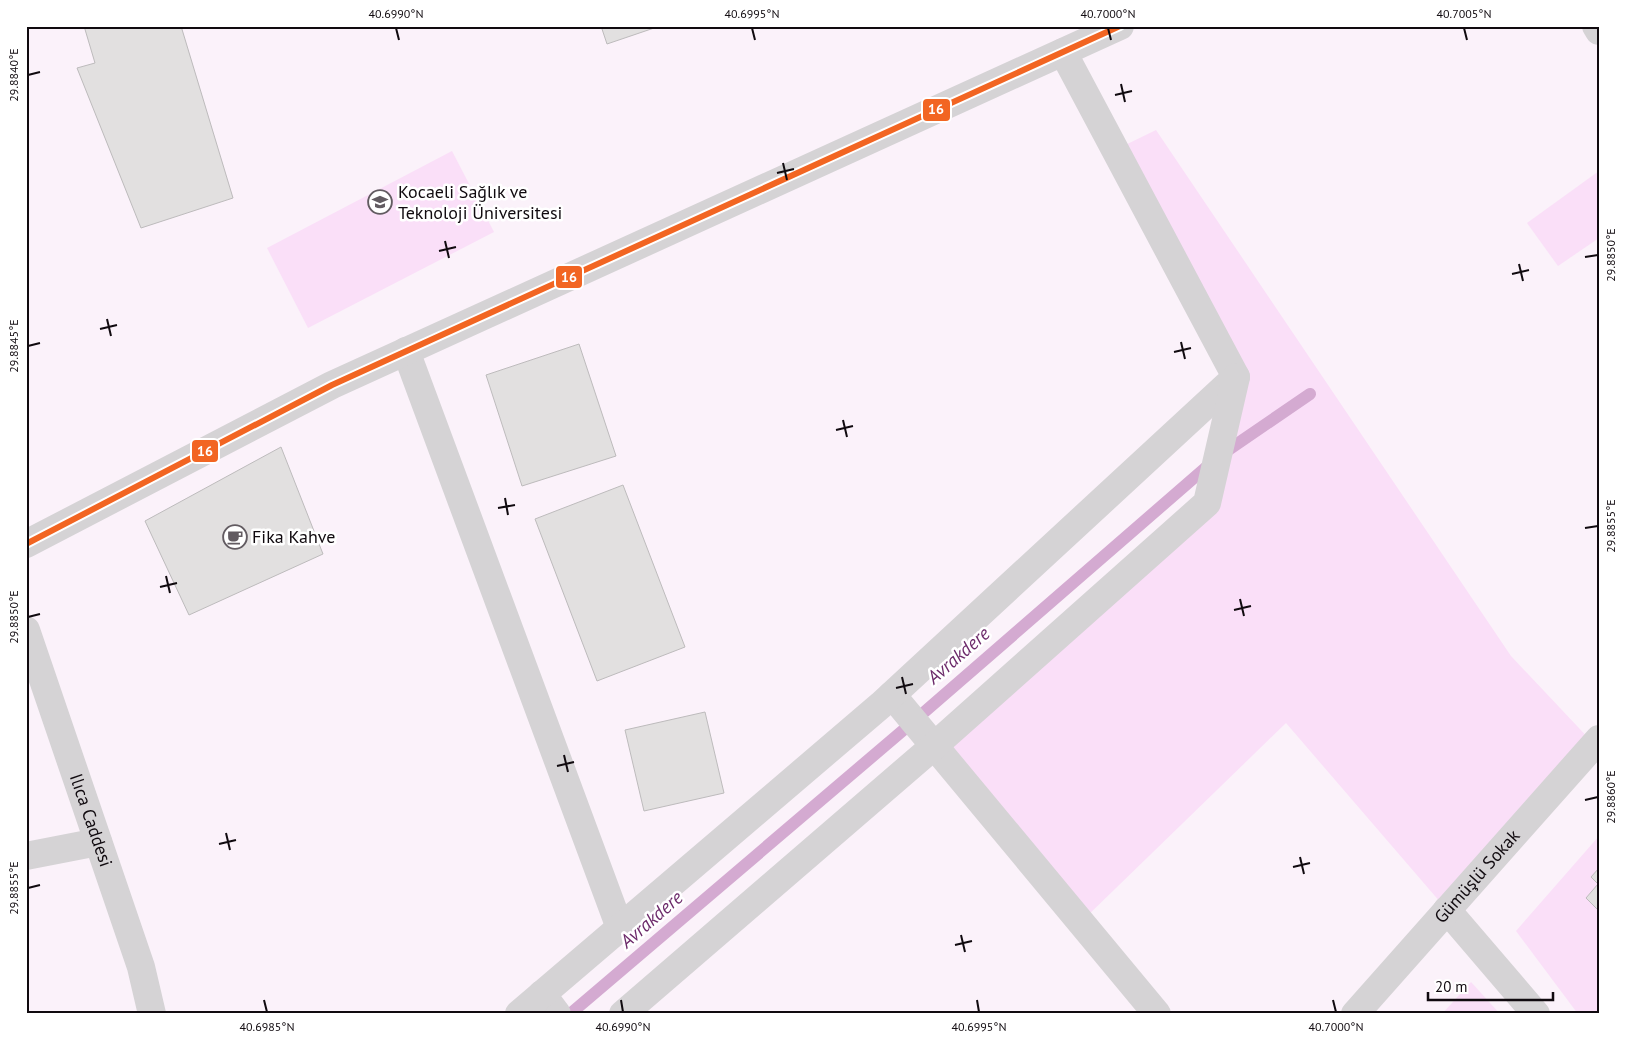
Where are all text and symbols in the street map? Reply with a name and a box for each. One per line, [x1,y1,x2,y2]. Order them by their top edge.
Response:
text: 40.6990°N [369,6,423,21]
text: 40.6995°N [725,6,779,21]
text: 40.7000°N [1081,6,1135,21]
text: 40.7005°N [1437,6,1491,21]
text: 29.8840°E [6,48,21,102]
line badge: 16 [922,98,951,122]
text: 16 [928,100,944,118]
place label: Kocaeli Sağlık ve Teknoloji Üniversitesi [398,180,562,224]
school or university icon: Kocaeli Sağlık ve Teknoloji Üniversitesi [367,189,393,215]
text: 29.8850°E [1603,228,1618,282]
line badge: 16 [555,265,583,289]
text: 16 [561,268,577,286]
text: 29.8845°E [6,319,21,373]
line badge: 16 [191,439,219,463]
text: 16 [197,442,213,460]
text: 29.8855°E [1603,499,1618,553]
cafe icon: Fika Kahve [222,524,248,550]
place label: Fika Kahve [252,525,335,548]
text: 29.8850°E [6,590,21,644]
water label: Avrakdere [921,621,995,689]
street label: Ilıca Caddesi [65,770,118,870]
text: 29.8860°E [1603,770,1618,824]
street label: Gümüşlü Sokak [1429,824,1525,928]
text: 29.8855°E [6,861,21,915]
water label: Avrakdere [614,885,688,953]
scale bar [1428,970,1552,1002]
text: 20 m [1435,977,1468,996]
text: 40.6985°N [240,1019,294,1034]
text: 40.6990°N [596,1019,650,1034]
text: 40.6995°N [952,1019,1006,1034]
text: 40.7000°N [1309,1019,1363,1034]

